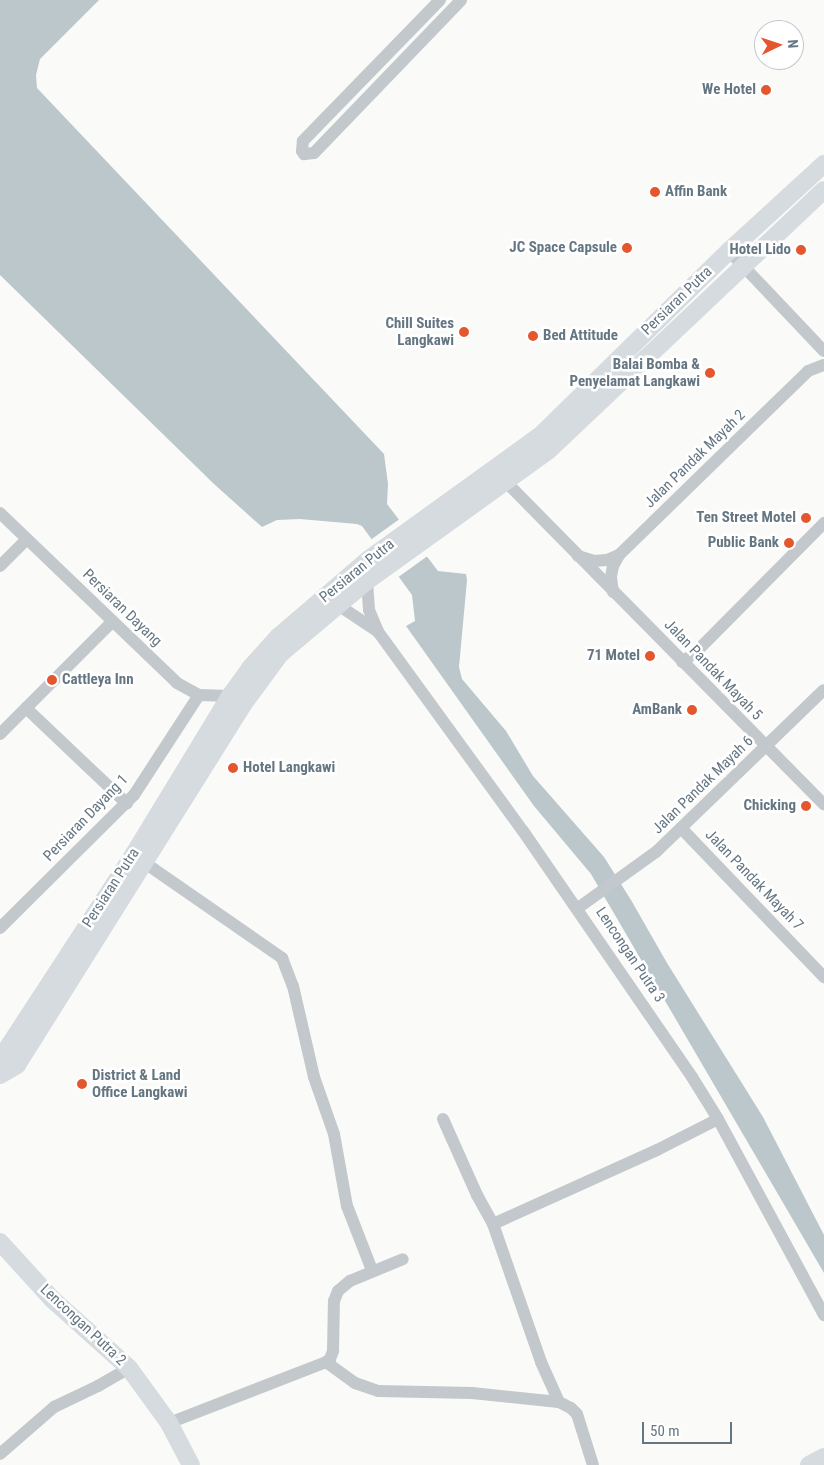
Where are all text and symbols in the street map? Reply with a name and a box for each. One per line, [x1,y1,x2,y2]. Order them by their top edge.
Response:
north arrow [754,20,804,70]
text: N [785,39,801,49]
place label: We Hotel [702,81,756,99]
marker: We Hotel [760,84,772,96]
place label: Affin Bank [665,183,727,201]
marker: Affin Bank [649,186,661,198]
place label: JC Space Capsule [509,239,617,257]
place label: Hotel Lido [729,241,791,259]
marker: JC Space Capsule [621,242,633,254]
marker: Hotel Lido [795,244,807,256]
street label: Persiaran Putra [638,263,716,339]
place label: Chill Suites Langkawi [385,314,454,349]
marker: Chill Suites Langkawi [458,326,470,338]
place label: Bed Attitude [543,327,618,345]
marker: Bed Attitude [527,330,539,342]
place label: Balai Bomba & Penyelamat Langkawi [569,355,700,390]
marker: Balai Bomba & Penyelamat Langkawi [704,367,716,379]
street label: Jalan Pandak Mayah 2 [641,406,749,512]
place label: Ten Street Motel [696,509,796,527]
marker: Ten Street Motel [800,512,812,524]
place label: Public Bank [708,534,779,552]
street label: Persiaran Putra [316,535,398,607]
marker: Public Bank [783,537,795,549]
street label: Persiaran Dayang [79,566,165,650]
street label: Jalan Pandak Mayah 5 [660,616,766,724]
place label: 71 Motel [587,647,640,665]
marker: 71 Motel [644,650,656,662]
place label: Cattleya Inn [62,671,134,689]
marker: Cattleya Inn [46,674,58,686]
place label: AmBank [632,701,682,719]
marker: AmBank [686,704,698,716]
street label: Jalan Pandak Mayah 6 [649,732,757,838]
place label: Hotel Langkawi [243,759,335,777]
marker: Hotel Langkawi [227,762,239,774]
street label: Persiaran Dayang 1 [40,771,132,865]
place label: Chicking [744,797,796,815]
marker: Chicking [800,800,812,812]
street label: Jalan Pandak Mayah 7 [701,826,807,934]
street label: Persiaran Putra [79,845,143,931]
street label: Lencongan Putra 3 [592,904,668,1006]
place label: District & Land Office Langkawi [92,1066,188,1101]
marker: District & Land Office Langkawi [76,1078,88,1090]
street label: Lencongan Putra 2 [36,1281,130,1369]
scale bar [644,1412,734,1444]
text: 50 m [650,1422,680,1440]

